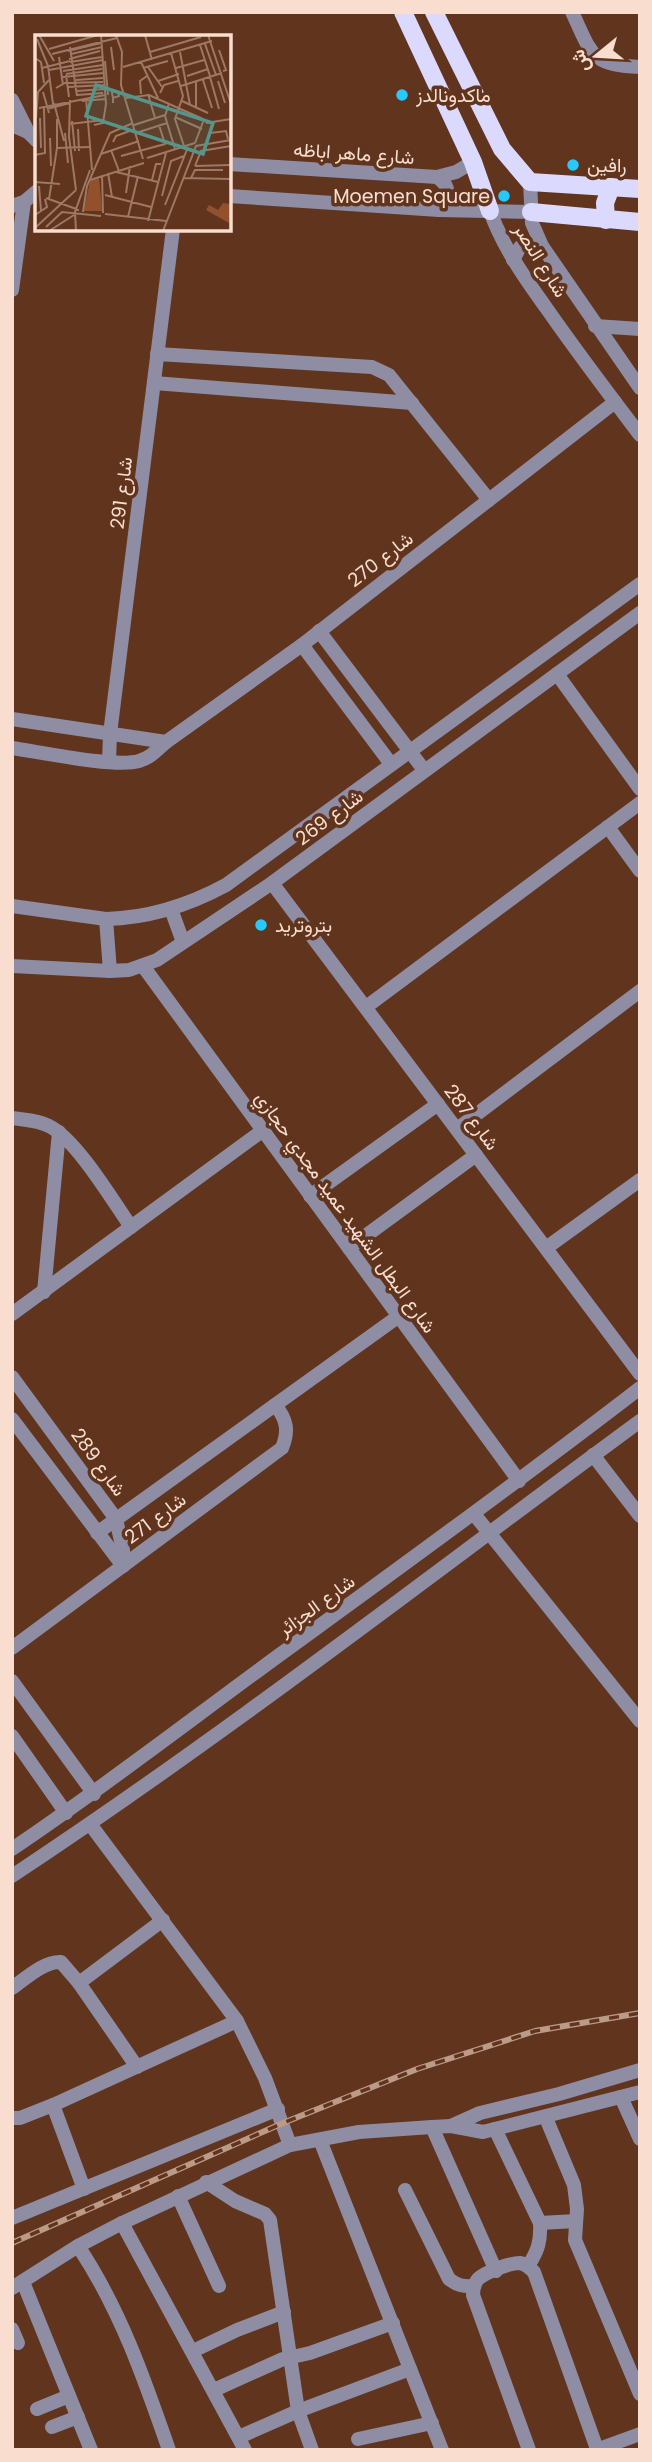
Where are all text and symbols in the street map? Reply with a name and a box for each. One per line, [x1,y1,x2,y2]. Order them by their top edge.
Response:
north arrow [561,21,631,91]
inset map [35,35,231,231]
text: ش [564,46,597,76]
place label: ماكدونالدز [415,82,491,109]
marker: ماكدونالدز [394,87,410,103]
street label: شارع ماهر اباظه [293,136,415,171]
place label: رافين [587,152,627,179]
marker: رافين [565,157,581,173]
place label: Moemen Square [333,183,490,210]
marker: Moemen Square [496,188,512,204]
street label: شارع النصر [507,217,574,303]
street label: شارع 291 [104,456,139,531]
street label: شارع 270 [342,525,419,594]
street label: شارع 269 [290,783,369,852]
place label: بتروتريد [275,912,332,939]
marker: بتروتريد [253,917,269,933]
street label: شارع 287 [438,1079,505,1156]
street label: شارع البطل الشهيد عميد مجدي حجازي [247,1086,443,1340]
street label: شارع 289 [65,1423,132,1502]
street label: شارع 271 [119,1486,192,1550]
street label: شارع الجزائر [271,1568,361,1643]

